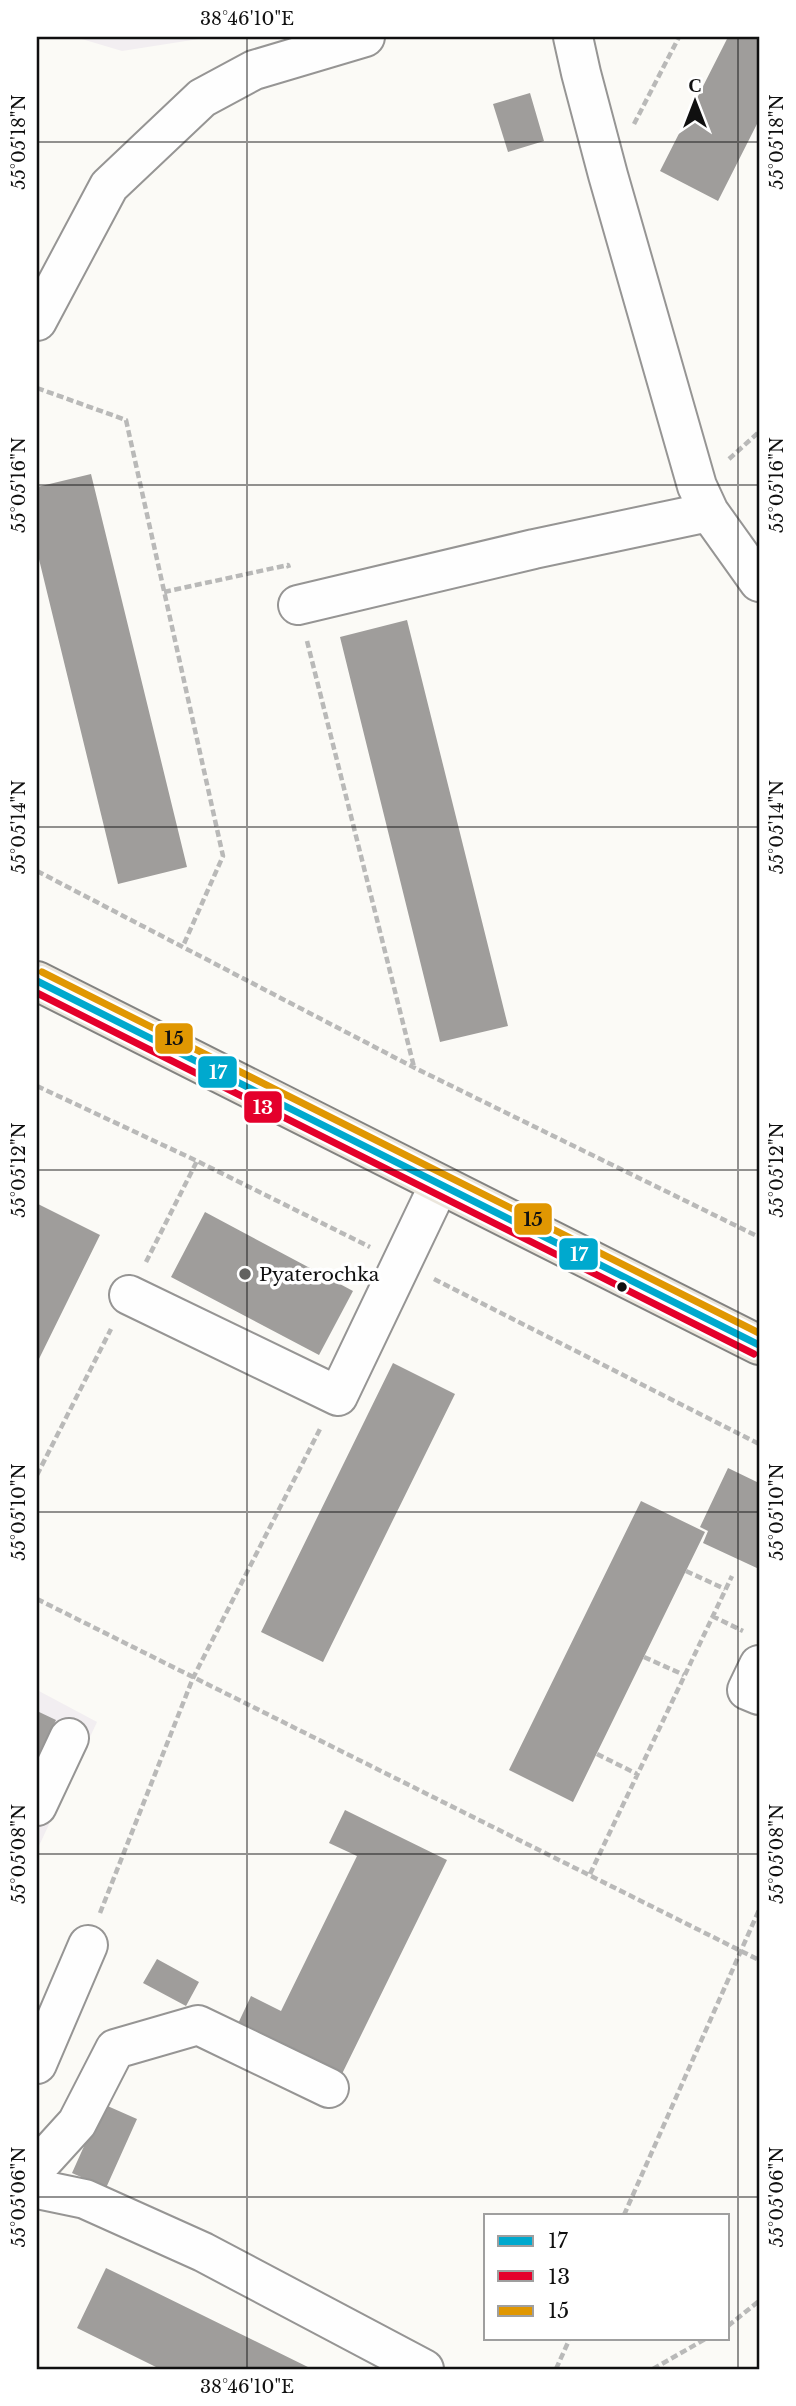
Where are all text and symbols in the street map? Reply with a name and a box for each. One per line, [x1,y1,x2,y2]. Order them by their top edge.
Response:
text: 38°46'10"E [200,8,294,30]
north arrow [660,66,730,136]
text: С [688,74,702,97]
text: 55°05'18"N [8,94,30,190]
text: 55°05'18"N [766,94,788,190]
text: 55°05'16"N [8,437,30,533]
text: 55°05'16"N [766,437,788,533]
text: 55°05'14"N [8,780,30,874]
text: 55°05'14"N [766,780,788,874]
line badge: 15 [154,1022,194,1055]
text: 15 [164,1027,184,1050]
line badge: 17 [197,1055,238,1089]
text: 17 [209,1061,228,1084]
line badge: 13 [243,1090,283,1124]
text: 13 [253,1096,273,1119]
text: 55°05'12"N [8,1122,30,1218]
text: 55°05'12"N [766,1122,788,1218]
line badge: 15 [513,1202,553,1236]
text: 15 [523,1208,543,1231]
line badge: 17 [558,1237,599,1271]
text: 17 [570,1243,589,1266]
place label: Pyaterochka [259,1263,380,1286]
marker: Pyaterochka [237,1266,253,1282]
unlabelled marker [615,1280,629,1294]
text: 55°05'10"N [8,1463,30,1561]
text: 55°05'10"N [766,1463,788,1561]
text: 55°05'08"N [8,1804,30,1904]
text: 55°05'08"N [766,1804,788,1904]
text: 55°05'06"N [8,2147,30,2247]
text: 55°05'06"N [766,2147,788,2247]
legend [484,2214,730,2340]
text: 17 [548,2228,568,2254]
text: 13 [548,2264,570,2290]
text: 15 [548,2298,569,2324]
text: 38°46'10"E [200,2376,294,2398]

